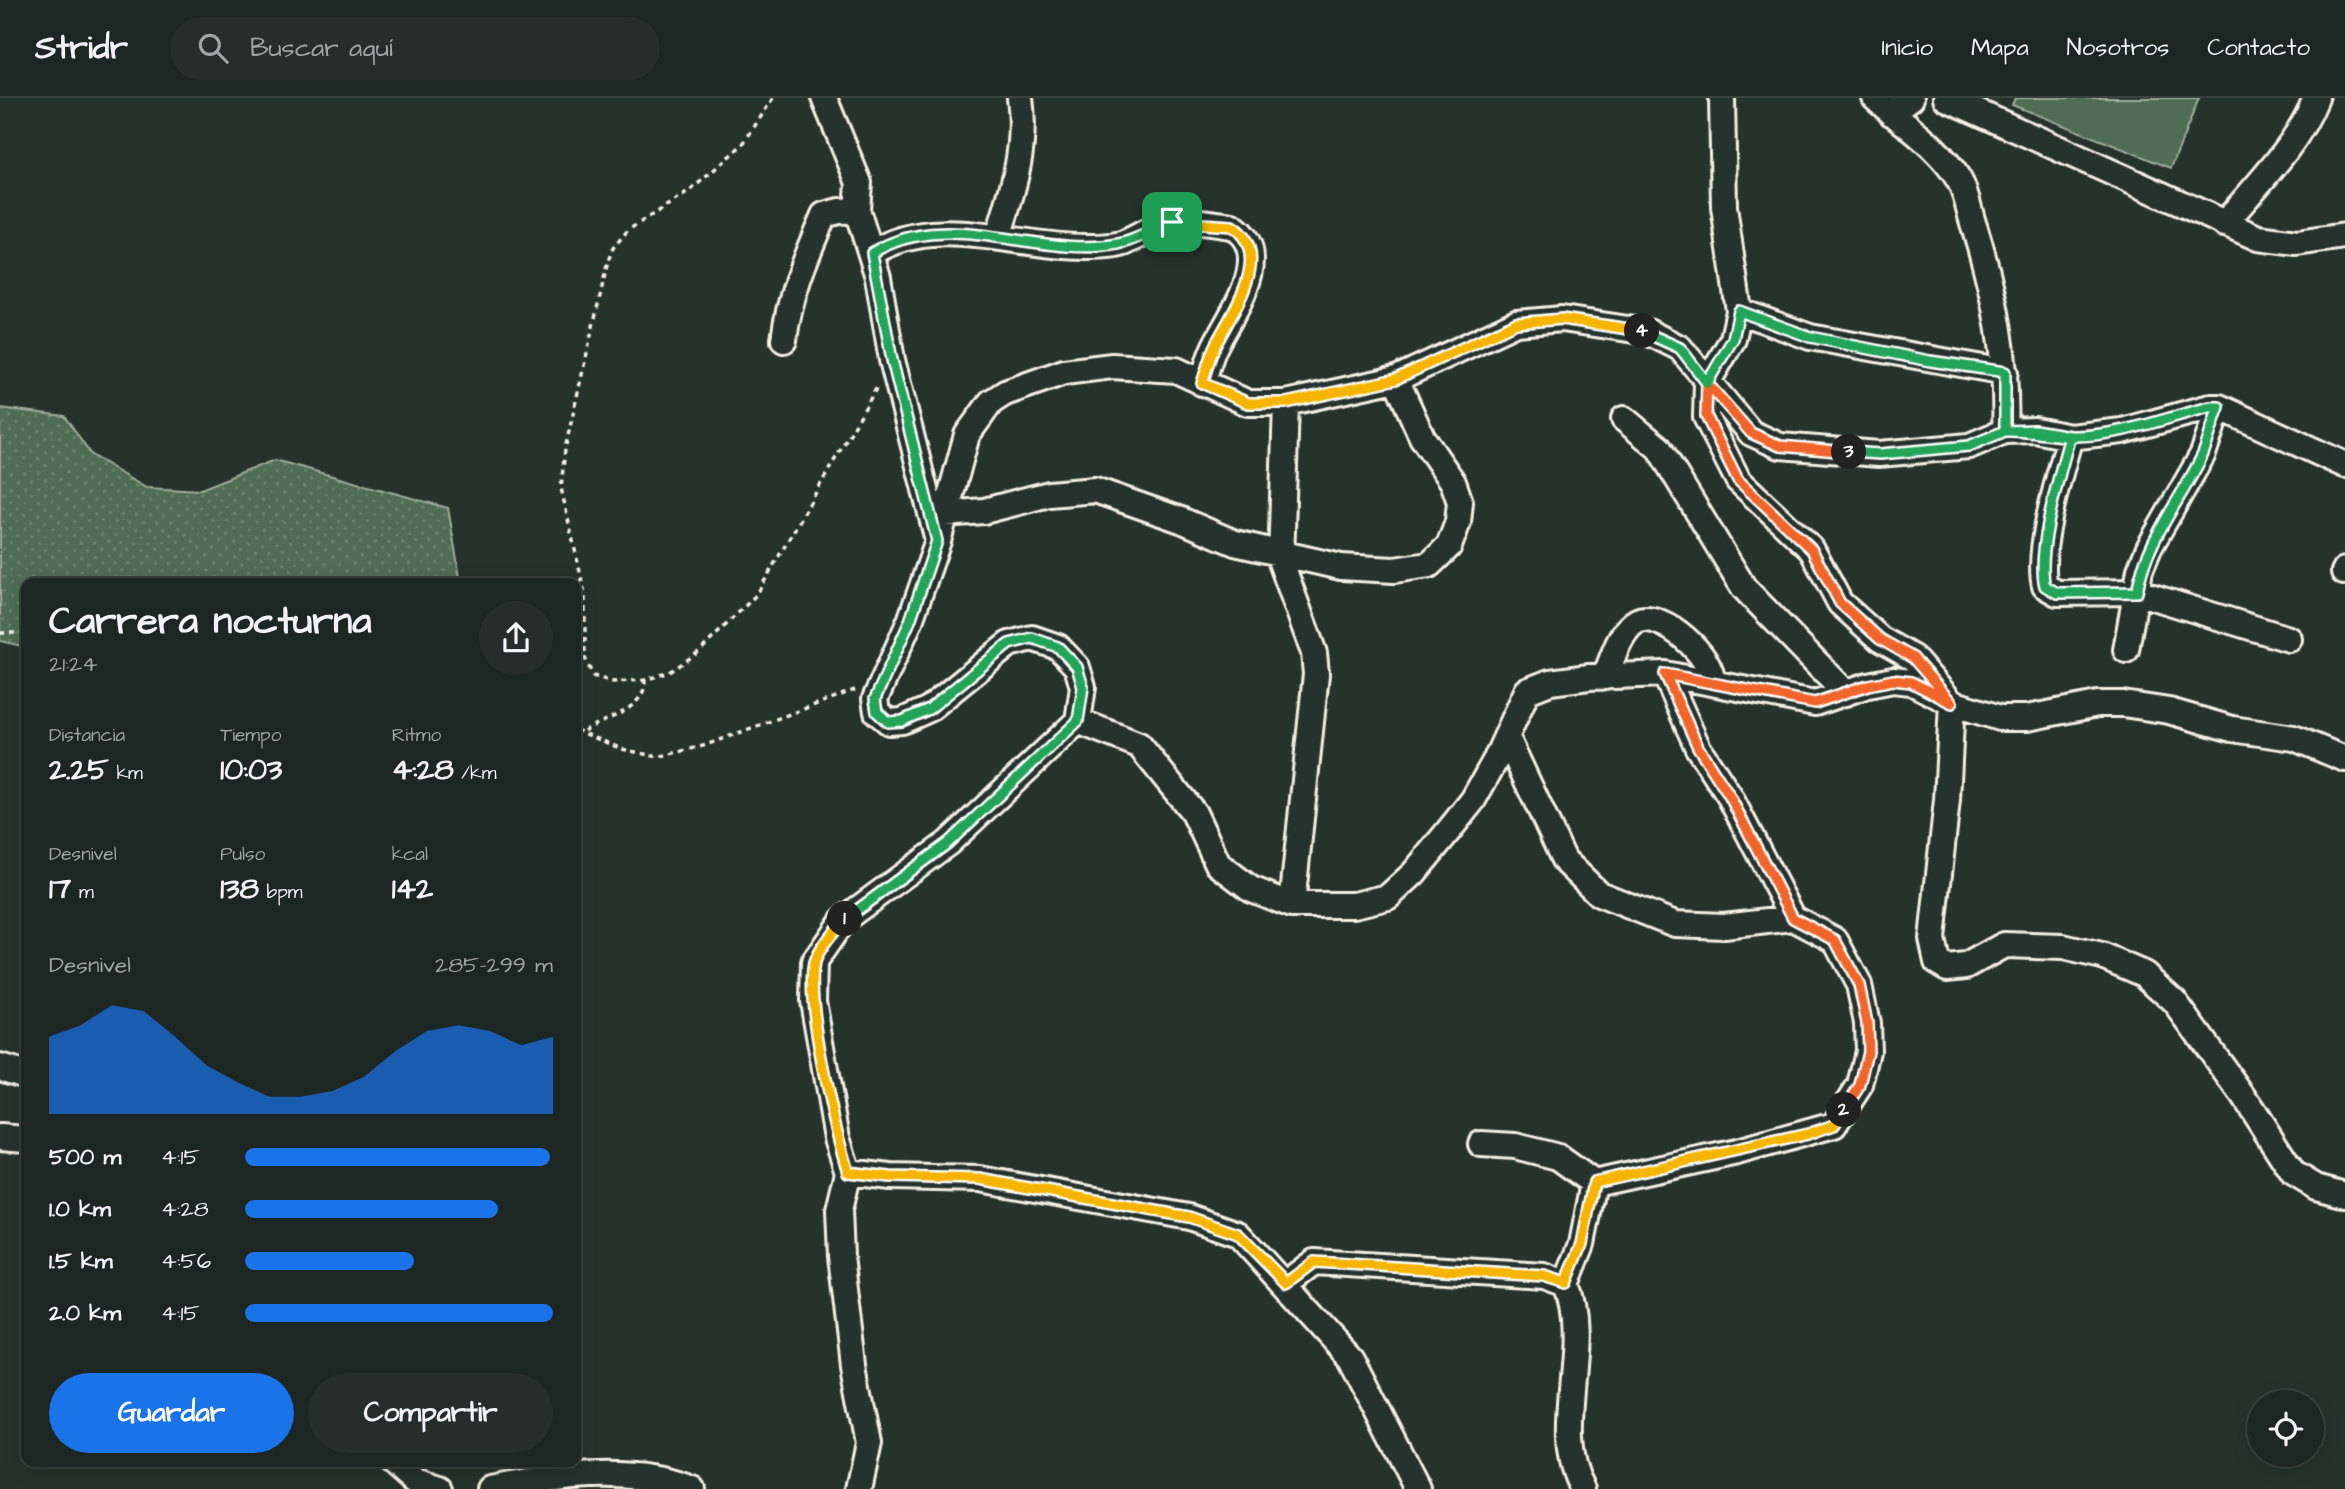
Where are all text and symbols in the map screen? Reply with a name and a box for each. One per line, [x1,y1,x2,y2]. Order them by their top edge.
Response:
search box [170,17,660,80]
text: Stridr [35,25,128,71]
icon: search [194,29,232,67]
text: Buscar aquí [250,30,393,66]
text: Inicio [1881,31,1933,65]
text: Mapa [1971,31,2029,65]
text: Nosotros [2067,31,2169,65]
text: Contacto [2207,31,2310,65]
pin [1142,192,1202,252]
icon: arrive [1153,203,1191,241]
pin: 4 [1624,314,1660,348]
text: 4 [1635,317,1648,344]
pin: 3 [1832,434,1867,470]
text: 3 [1844,438,1853,465]
text: Carrera nocturna [49,596,372,648]
button: share [479,601,553,675]
text: 21:24 [49,648,98,680]
text: Distancia [49,722,125,749]
text: Tiempo [220,722,281,749]
text: Ritmo [392,722,441,749]
text: 2.25 [49,749,109,791]
text: 10:03 [220,749,282,791]
text: 4:28 [392,749,454,791]
text: km [109,760,143,787]
text: /km [454,760,496,787]
text: Desnivel [49,841,117,868]
text: Pulso [220,841,265,868]
text: kcal [392,841,428,868]
text: 17 [49,868,71,910]
text: 138 [220,868,259,910]
text: 142 [392,868,433,910]
text: m [71,879,94,906]
text: bpm [259,879,303,906]
pin: 1 [828,902,862,936]
text: 1 [843,905,846,932]
text: Desnivel [49,949,131,981]
text: 285–299 m [435,949,553,981]
pin: 2 [1826,1093,1862,1128]
text: 2 [1838,1096,1849,1123]
text: 500 m [49,1141,121,1173]
text: 4:15 [161,1141,200,1173]
text: 1.0 km [49,1193,111,1225]
text: 4:28 [161,1193,209,1225]
text: 1.5 km [49,1245,113,1277]
text: 4:56 [161,1245,211,1277]
text: 2.0 km [49,1297,121,1329]
text: 4:15 [161,1297,200,1329]
button: Guardar [49,1373,294,1453]
button: Compartir [308,1373,553,1453]
map controls [2247,1390,2324,1467]
button: locate [2247,1390,2324,1467]

